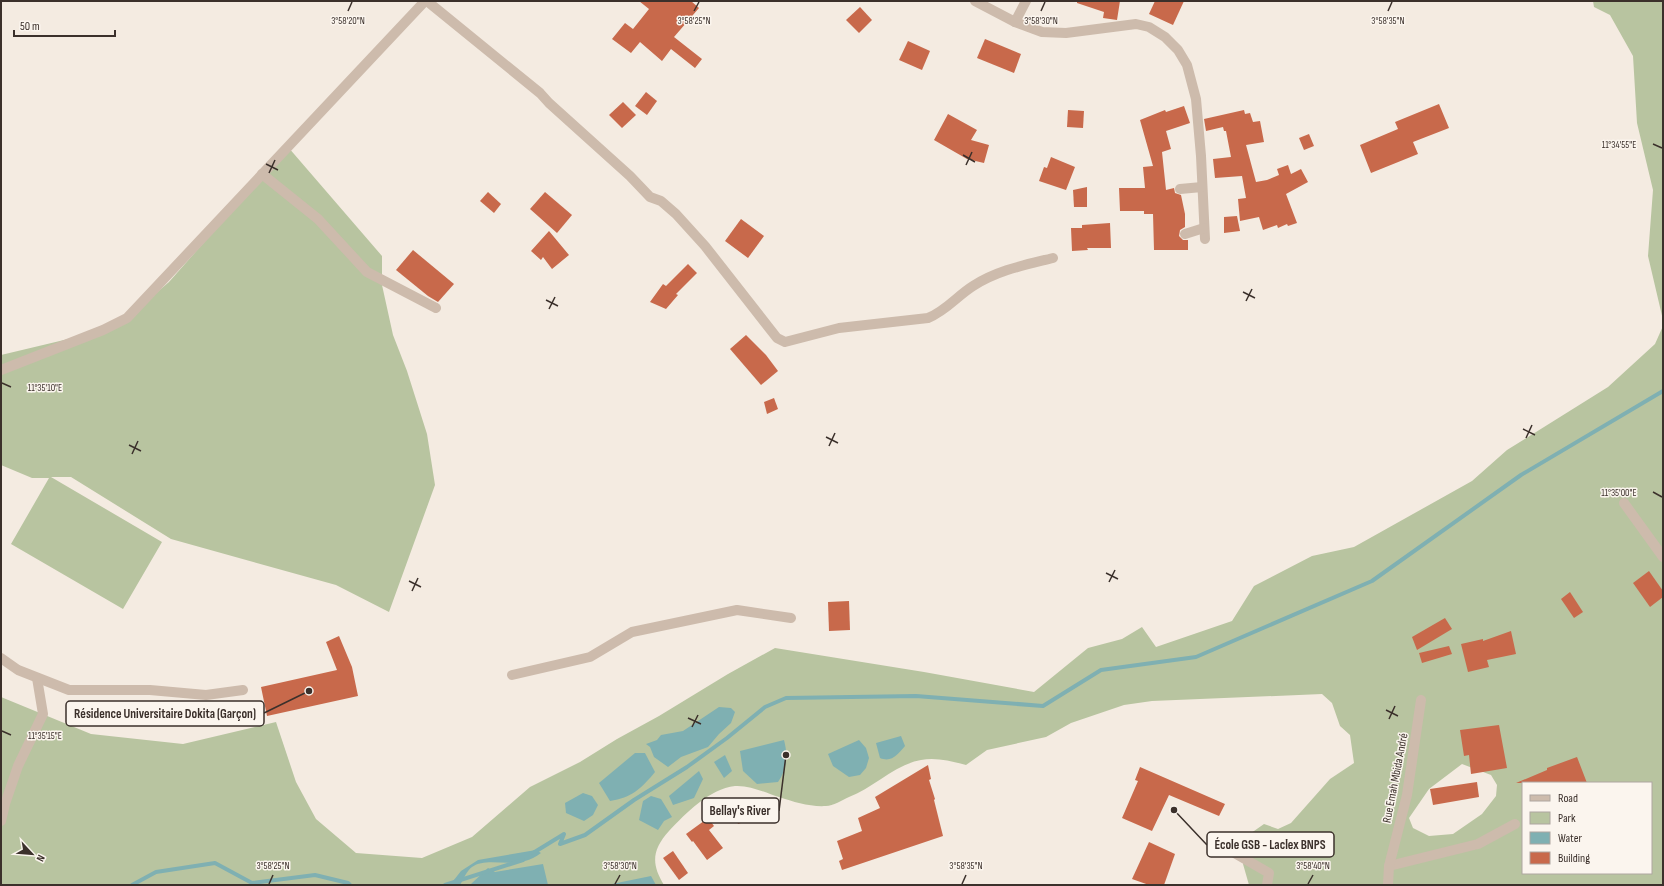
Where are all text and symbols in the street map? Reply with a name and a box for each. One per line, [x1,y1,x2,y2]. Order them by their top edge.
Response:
scale bar [14,12,115,38]
text: 3°58'20"N [331,15,365,27]
text: 3°58'25"N [677,15,711,27]
text: 3°58'30"N [1024,15,1058,27]
text: 3°58'35"N [1371,15,1405,27]
text: 50 m [20,19,40,34]
text: 11°34'55"E [1602,139,1636,151]
text: 11°35'10"E [28,382,62,394]
text: 11°35'00"E [1601,487,1637,499]
callout: Résidence Universitaire Dokita (Garçon) [66,701,264,726]
text: Résidence Universitaire Dokita (Garçon) [74,706,256,722]
text: 11°35'15"E [28,730,62,742]
street label: Rue Emah Mbida André [1379,732,1412,824]
legend [1522,782,1652,874]
text: Road [1558,791,1578,806]
callout: Bellay's River [702,798,779,823]
text: Bellay's River [710,803,770,819]
text: Park [1558,811,1576,826]
text: Water [1558,831,1582,846]
callout: École GSB - Laclex BNPS [1207,832,1334,857]
north arrow [12,834,52,874]
text: École GSB - Laclex BNPS [1214,837,1326,853]
text: Building [1558,851,1590,866]
text: N [33,853,48,864]
text: 3°58'25"N [256,860,290,872]
text: 3°58'30"N [603,860,637,872]
text: 3°58'35"N [949,860,983,872]
text: 3°58'40"N [1296,860,1330,872]

